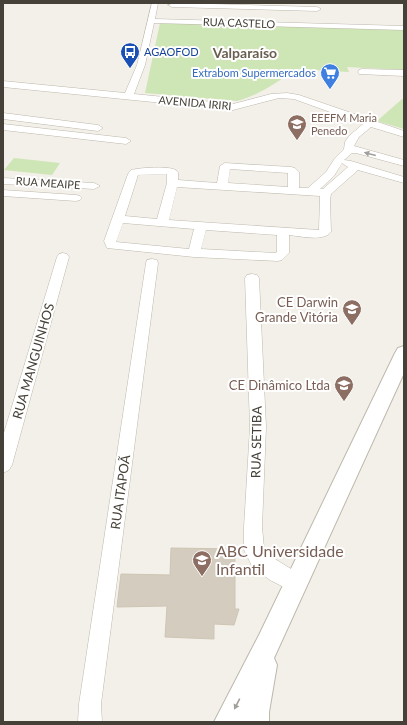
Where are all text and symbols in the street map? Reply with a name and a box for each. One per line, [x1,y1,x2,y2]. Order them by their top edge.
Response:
street label: RUA CASTELO [203,15,276,30]
bus stop icon: AGAOFOD [119,41,141,69]
district label: Valparaíso [212,44,277,61]
place label: AGAOFOD [144,45,199,58]
supermarket icon: Extrabom Supermercados [319,62,341,90]
place label: Extrabom Supermercados [192,66,316,79]
street label: AVENIDA IRIRI [158,93,232,112]
place label: EEEFM Maria Penedo [311,111,377,137]
school or university icon: EEEFM Maria Penedo [286,113,308,141]
one-way arrow [364,151,376,157]
street label: RUA MEAIPE [15,174,81,191]
place label: CE Darwin Grande Vitória [255,294,338,325]
school or university icon: CE Darwin Grande Vitória [341,298,363,326]
street label: RUA MANGUINHOS [9,301,57,421]
school or university icon: CE Dinâmico Ltda [333,374,355,402]
place label: CE Dinâmico Ltda [229,377,330,393]
street label: RUA SETIBA [247,406,265,478]
street label: RUA ITAPOÃ [107,454,133,530]
place label: ABC Universidade Infantil [216,541,344,578]
school or university icon: ABC Universidade Infantil [191,549,213,577]
one-way arrow [234,698,241,709]

